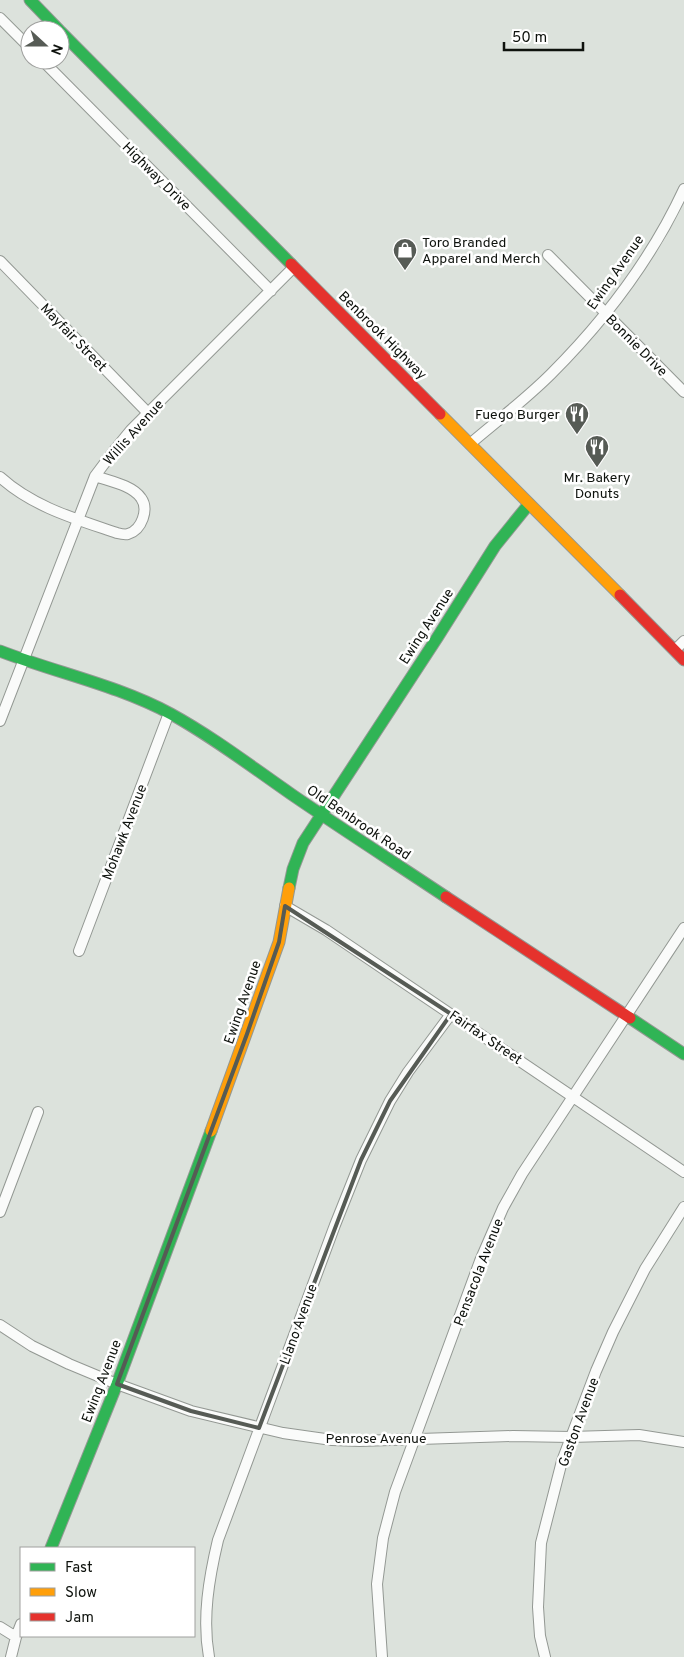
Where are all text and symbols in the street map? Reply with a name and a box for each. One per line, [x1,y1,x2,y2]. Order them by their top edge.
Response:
north arrow [20,20,70,70]
scale bar [504,20,583,52]
text: 50 m [512,29,547,48]
text: N [46,41,65,57]
street label: Highway Drive [118,139,194,215]
street label: Ewing Avenue [584,232,648,314]
place label: Toro Branded Apparel and Merch [422,235,540,268]
shop icon: Toro Branded Apparel and Merch [392,237,418,271]
street label: Benbrook Highway [334,288,430,384]
street label: Mayfair Street [36,300,110,376]
street label: Bonnie Drive [601,312,670,381]
street label: Willis Avenue [100,397,168,469]
restaurant icon: Fuego Burger [564,401,590,435]
place label: Fuego Burger [475,407,561,424]
restaurant icon: Mr. Bakery Donuts [584,434,610,468]
place label: Mr. Bakery Donuts [563,470,631,503]
street label: Ewing Avenue [396,586,458,668]
street label: Mohawk Avenue [99,782,151,883]
street label: Old Benbrook Road [303,782,413,864]
street label: Ewing Avenue [221,958,266,1047]
street label: Fairfax Street [445,1008,525,1069]
street label: Pensacola Avenue [451,1216,508,1329]
street label: Llano Avenue [277,1282,322,1367]
street label: Ewing Avenue [79,1338,126,1425]
street label: Gaston Avenue [555,1376,603,1469]
street label: Penrose Avenue [326,1431,426,1448]
legend [20,1547,195,1637]
text: Fast [65,1559,93,1578]
text: Slow [65,1584,97,1603]
text: Jam [65,1609,94,1628]

